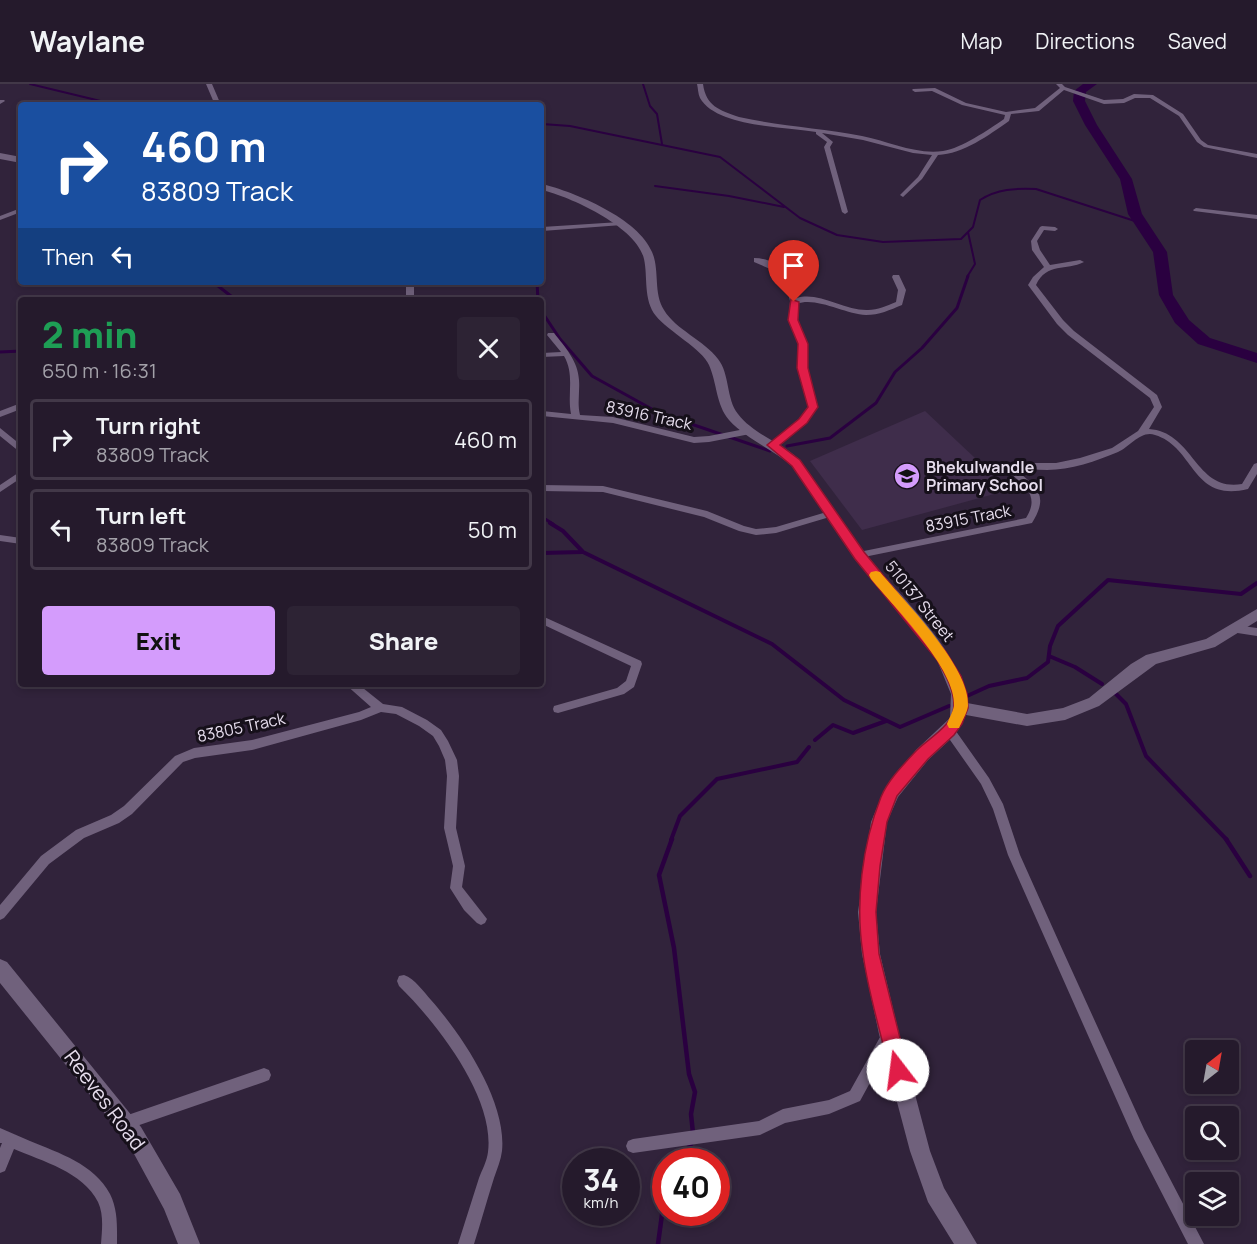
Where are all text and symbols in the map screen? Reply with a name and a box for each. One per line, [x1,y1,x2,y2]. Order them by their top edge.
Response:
text: Waylane [30,22,145,60]
text: Map [961,27,1002,55]
text: Directions [1035,27,1135,55]
text: Saved [1168,27,1227,55]
text: 460 m [141,117,266,175]
icon: right [42,126,120,204]
text: 83809 Track [141,172,293,209]
icon: left [106,240,139,273]
pin [768,240,819,302]
text: Then [42,242,94,272]
icon: arrive [777,249,810,282]
text: 2 min [42,310,137,359]
button: close [457,317,520,380]
text: 650 m · 16:31 [42,357,157,384]
street label: 83916 Track [604,395,695,435]
text: Turn right [96,411,201,441]
icon: right [45,423,78,456]
text: 460 m [454,425,517,455]
text: 83809 Track [96,441,209,468]
place label: Bhekulwandle Primary School [926,456,1043,496]
school or university icon: Bhekulwandle Primary School [892,461,922,491]
street label: 83915 Track [923,499,1014,537]
text: Turn left [96,501,186,531]
icon: left [45,513,78,546]
text: 50 m [468,515,517,545]
text: 83809 Track [96,531,209,558]
street label: 510137 Street [880,556,960,646]
button: Exit [42,606,275,675]
button: Share [287,606,520,675]
street label: 83805 Track [195,707,288,747]
position arrow [866,1038,930,1102]
north arrow [1185,1040,1239,1094]
map controls [1185,1040,1239,1226]
street label: Reeves Road [58,1044,152,1156]
button: search [1185,1106,1239,1160]
speed limit sign: 40 [652,1148,730,1226]
text: 34 [583,1159,619,1200]
button: layers [1185,1172,1239,1226]
text: km/h [584,1192,618,1213]

